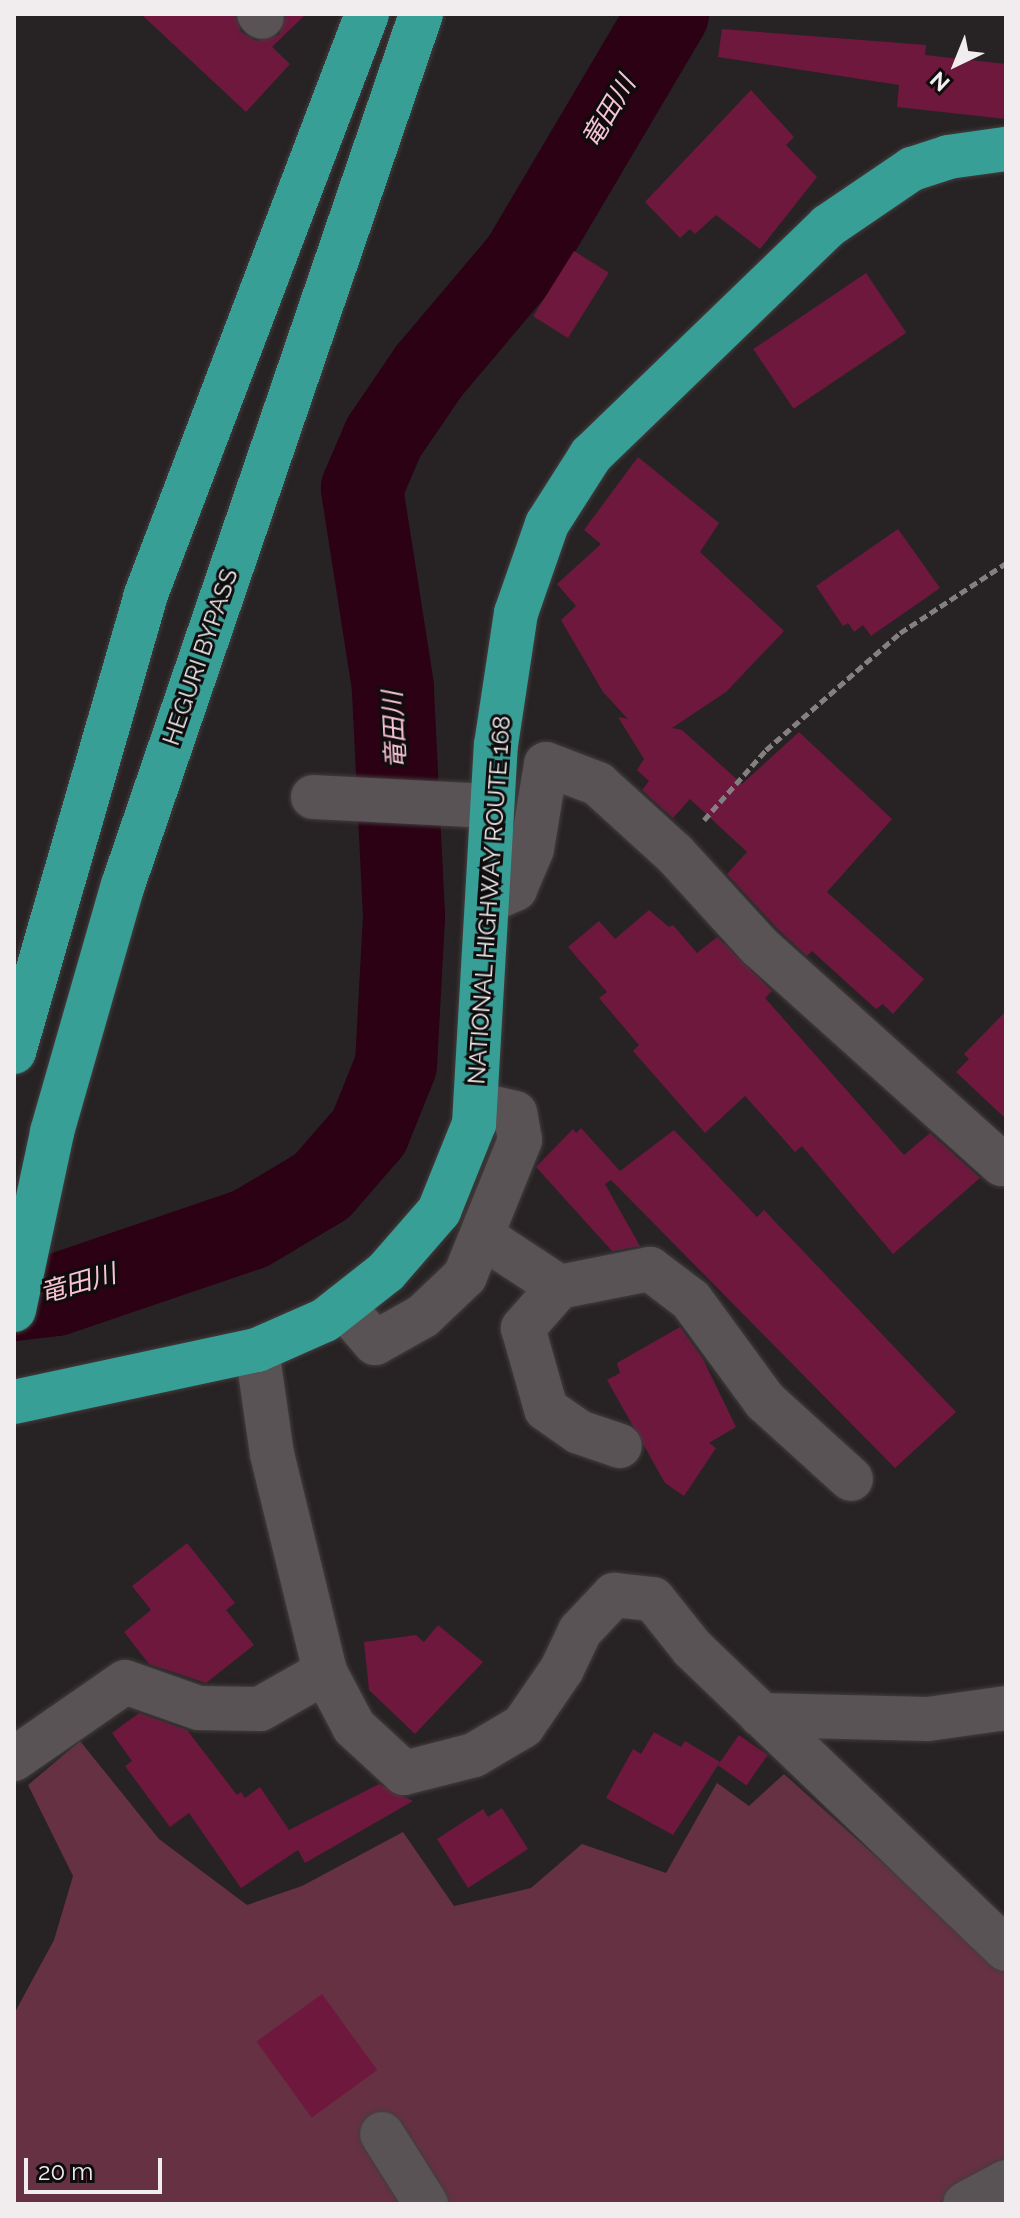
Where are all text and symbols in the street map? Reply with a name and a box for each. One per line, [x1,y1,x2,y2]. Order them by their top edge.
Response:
north arrow [916,24,996,104]
text: N [925,66,955,97]
water label: 竜田川 [576,71,642,153]
street label: HEGURI BYPASS [156,565,244,749]
water label: 竜田川 [377,690,413,770]
street label: NATIONAL HIGHWAY ROUTE 168 [462,714,516,1086]
water label: 竜田川 [36,1258,120,1310]
scale bar [28,2142,166,2192]
text: 20 m [38,2157,93,2186]

